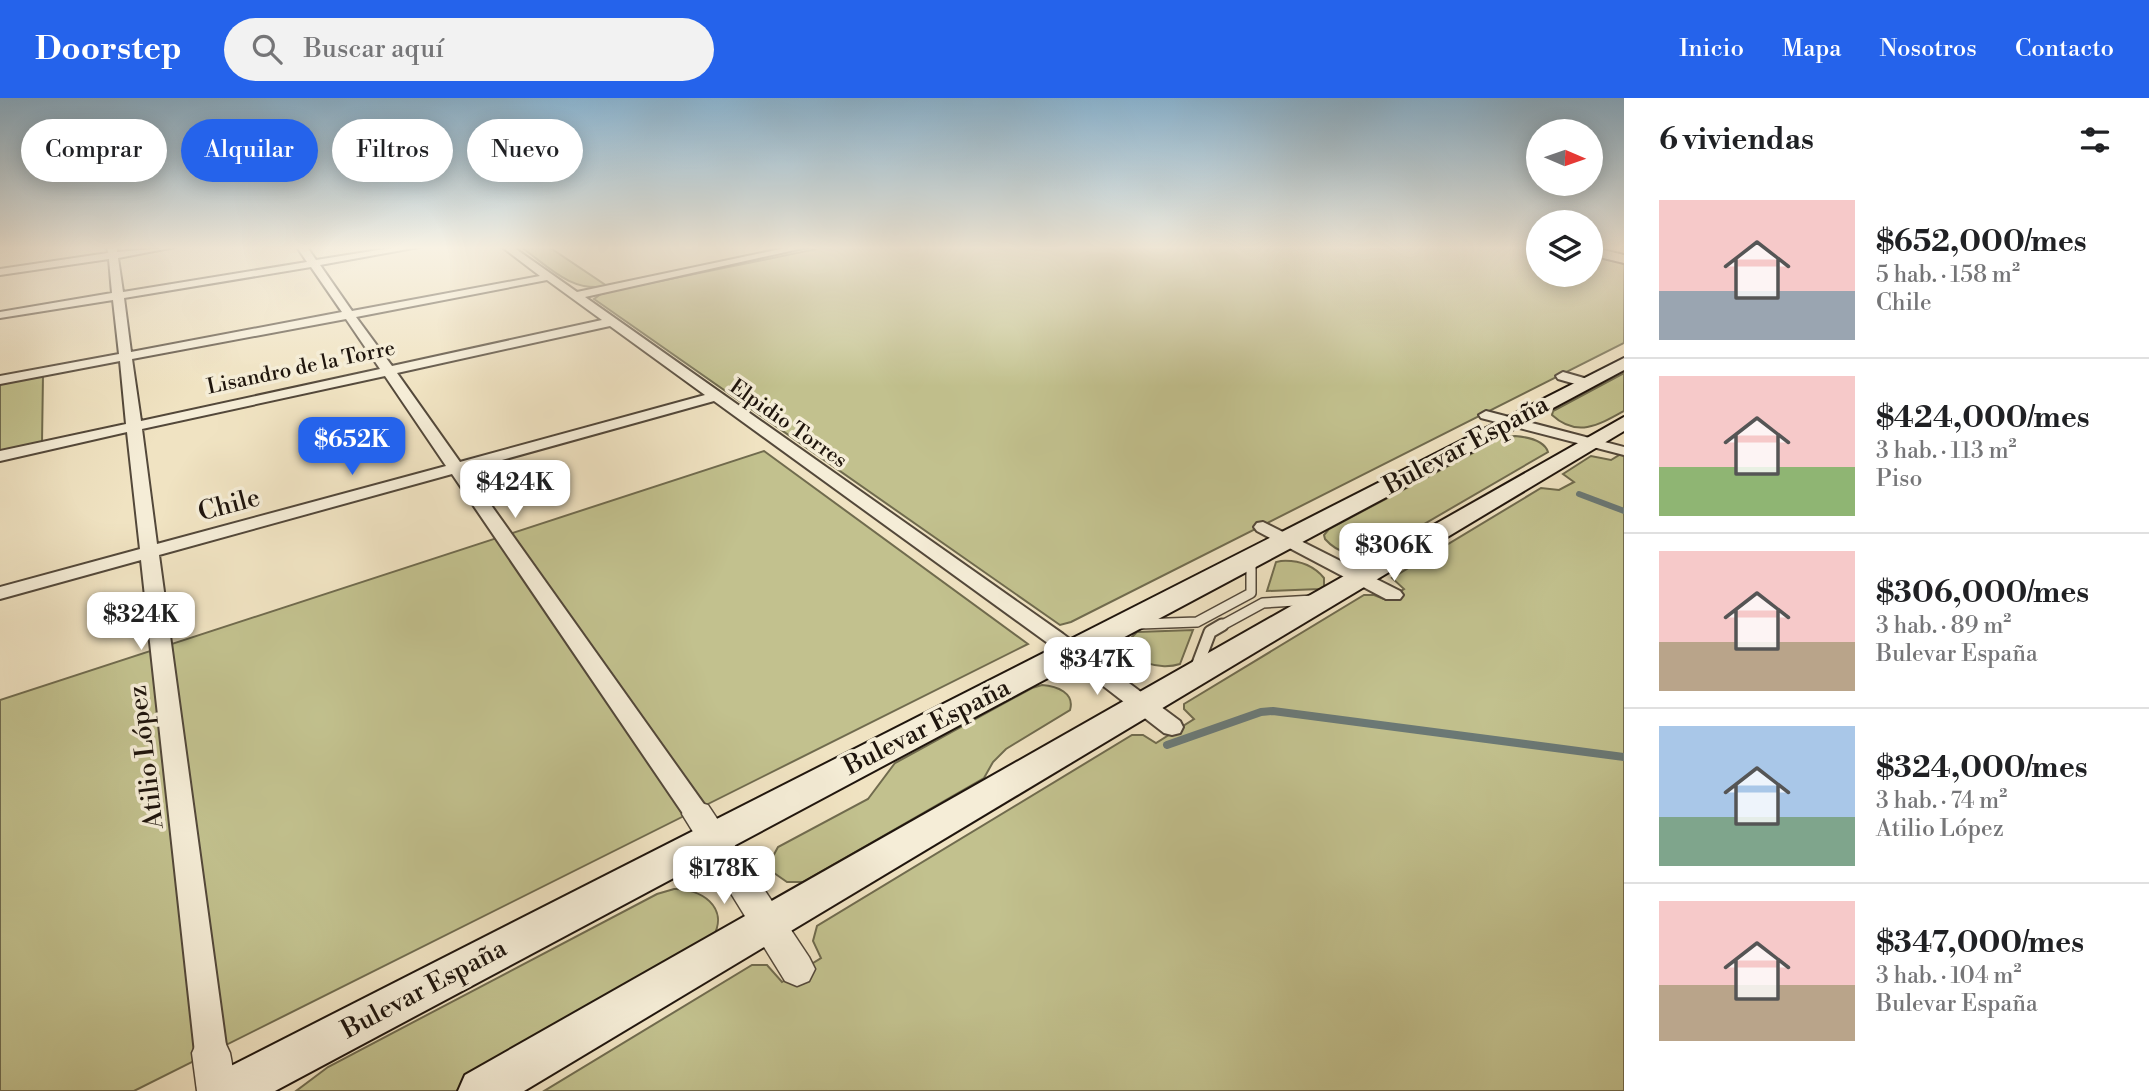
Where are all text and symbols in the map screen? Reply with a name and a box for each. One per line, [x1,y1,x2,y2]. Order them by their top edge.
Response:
search box [224,18,714,81]
text: Doorstep [35,29,182,70]
icon: search [248,30,286,68]
text: Buscar aquí [304,33,444,65]
text: Inicio [1679,34,1744,64]
text: Mapa [1782,34,1841,64]
text: Nosotros [1879,34,1977,64]
text: Contacto [2015,34,2114,64]
chip: Comprar [21,119,167,182]
chip: Alquilar [181,119,318,182]
chip: Filtros [332,119,453,182]
chip: Nuevo [467,119,583,182]
north arrow [1526,119,1603,196]
map controls [1526,119,1603,287]
text: 6 viviendas [1659,121,1814,159]
icon: filters [2076,121,2114,159]
button: layers [1526,210,1603,287]
text: $652,000/mes [1876,223,2087,261]
icon: home [1715,228,1799,312]
text: 5 hab. · 158 m² [1876,261,2020,289]
text: Chile [1876,289,1932,317]
street label: Lisandro de la Torre [205,335,397,401]
street label: Elpidio Torres [724,374,852,474]
street label: Bulevar España [1377,388,1555,502]
text: $424,000/mes [1876,399,2090,437]
icon: home [1715,404,1799,488]
pin: $652K [303,418,401,477]
text: $652K [314,426,390,454]
text: 3 hab. · 113 m² [1876,437,2017,465]
pin: $424K [466,460,564,520]
text: Piso [1876,465,1922,493]
text: $424K [476,469,554,497]
street label: Chile [195,481,263,529]
pin: $306K [1345,524,1443,583]
text: $306K [1355,532,1433,560]
text: $306,000/mes [1876,574,2089,612]
icon: home [1715,579,1799,663]
pin: $324K [92,592,190,652]
text: $324K [103,601,179,629]
text: 3 hab. · 89 m² [1876,612,2011,640]
pin: $347K [1048,638,1146,697]
text: Bulevar España [1876,640,2038,668]
text: $347K [1060,646,1134,674]
street label: Bulevar España [837,671,1016,783]
street label: Atilio López [121,683,171,832]
text: $324,000/mes [1876,749,2088,787]
icon: home [1715,754,1799,838]
text: 3 hab. · 74 m² [1876,787,2007,815]
text: Atilio López [1876,815,2004,843]
pin: $178K [675,846,773,906]
text: $178K [689,855,759,883]
text: $347,000/mes [1876,924,2084,962]
icon: home [1715,929,1799,1013]
street label: Bulevar España [335,932,513,1046]
text: 3 hab. · 104 m² [1876,962,2021,990]
text: Bulevar España [1876,990,2038,1018]

